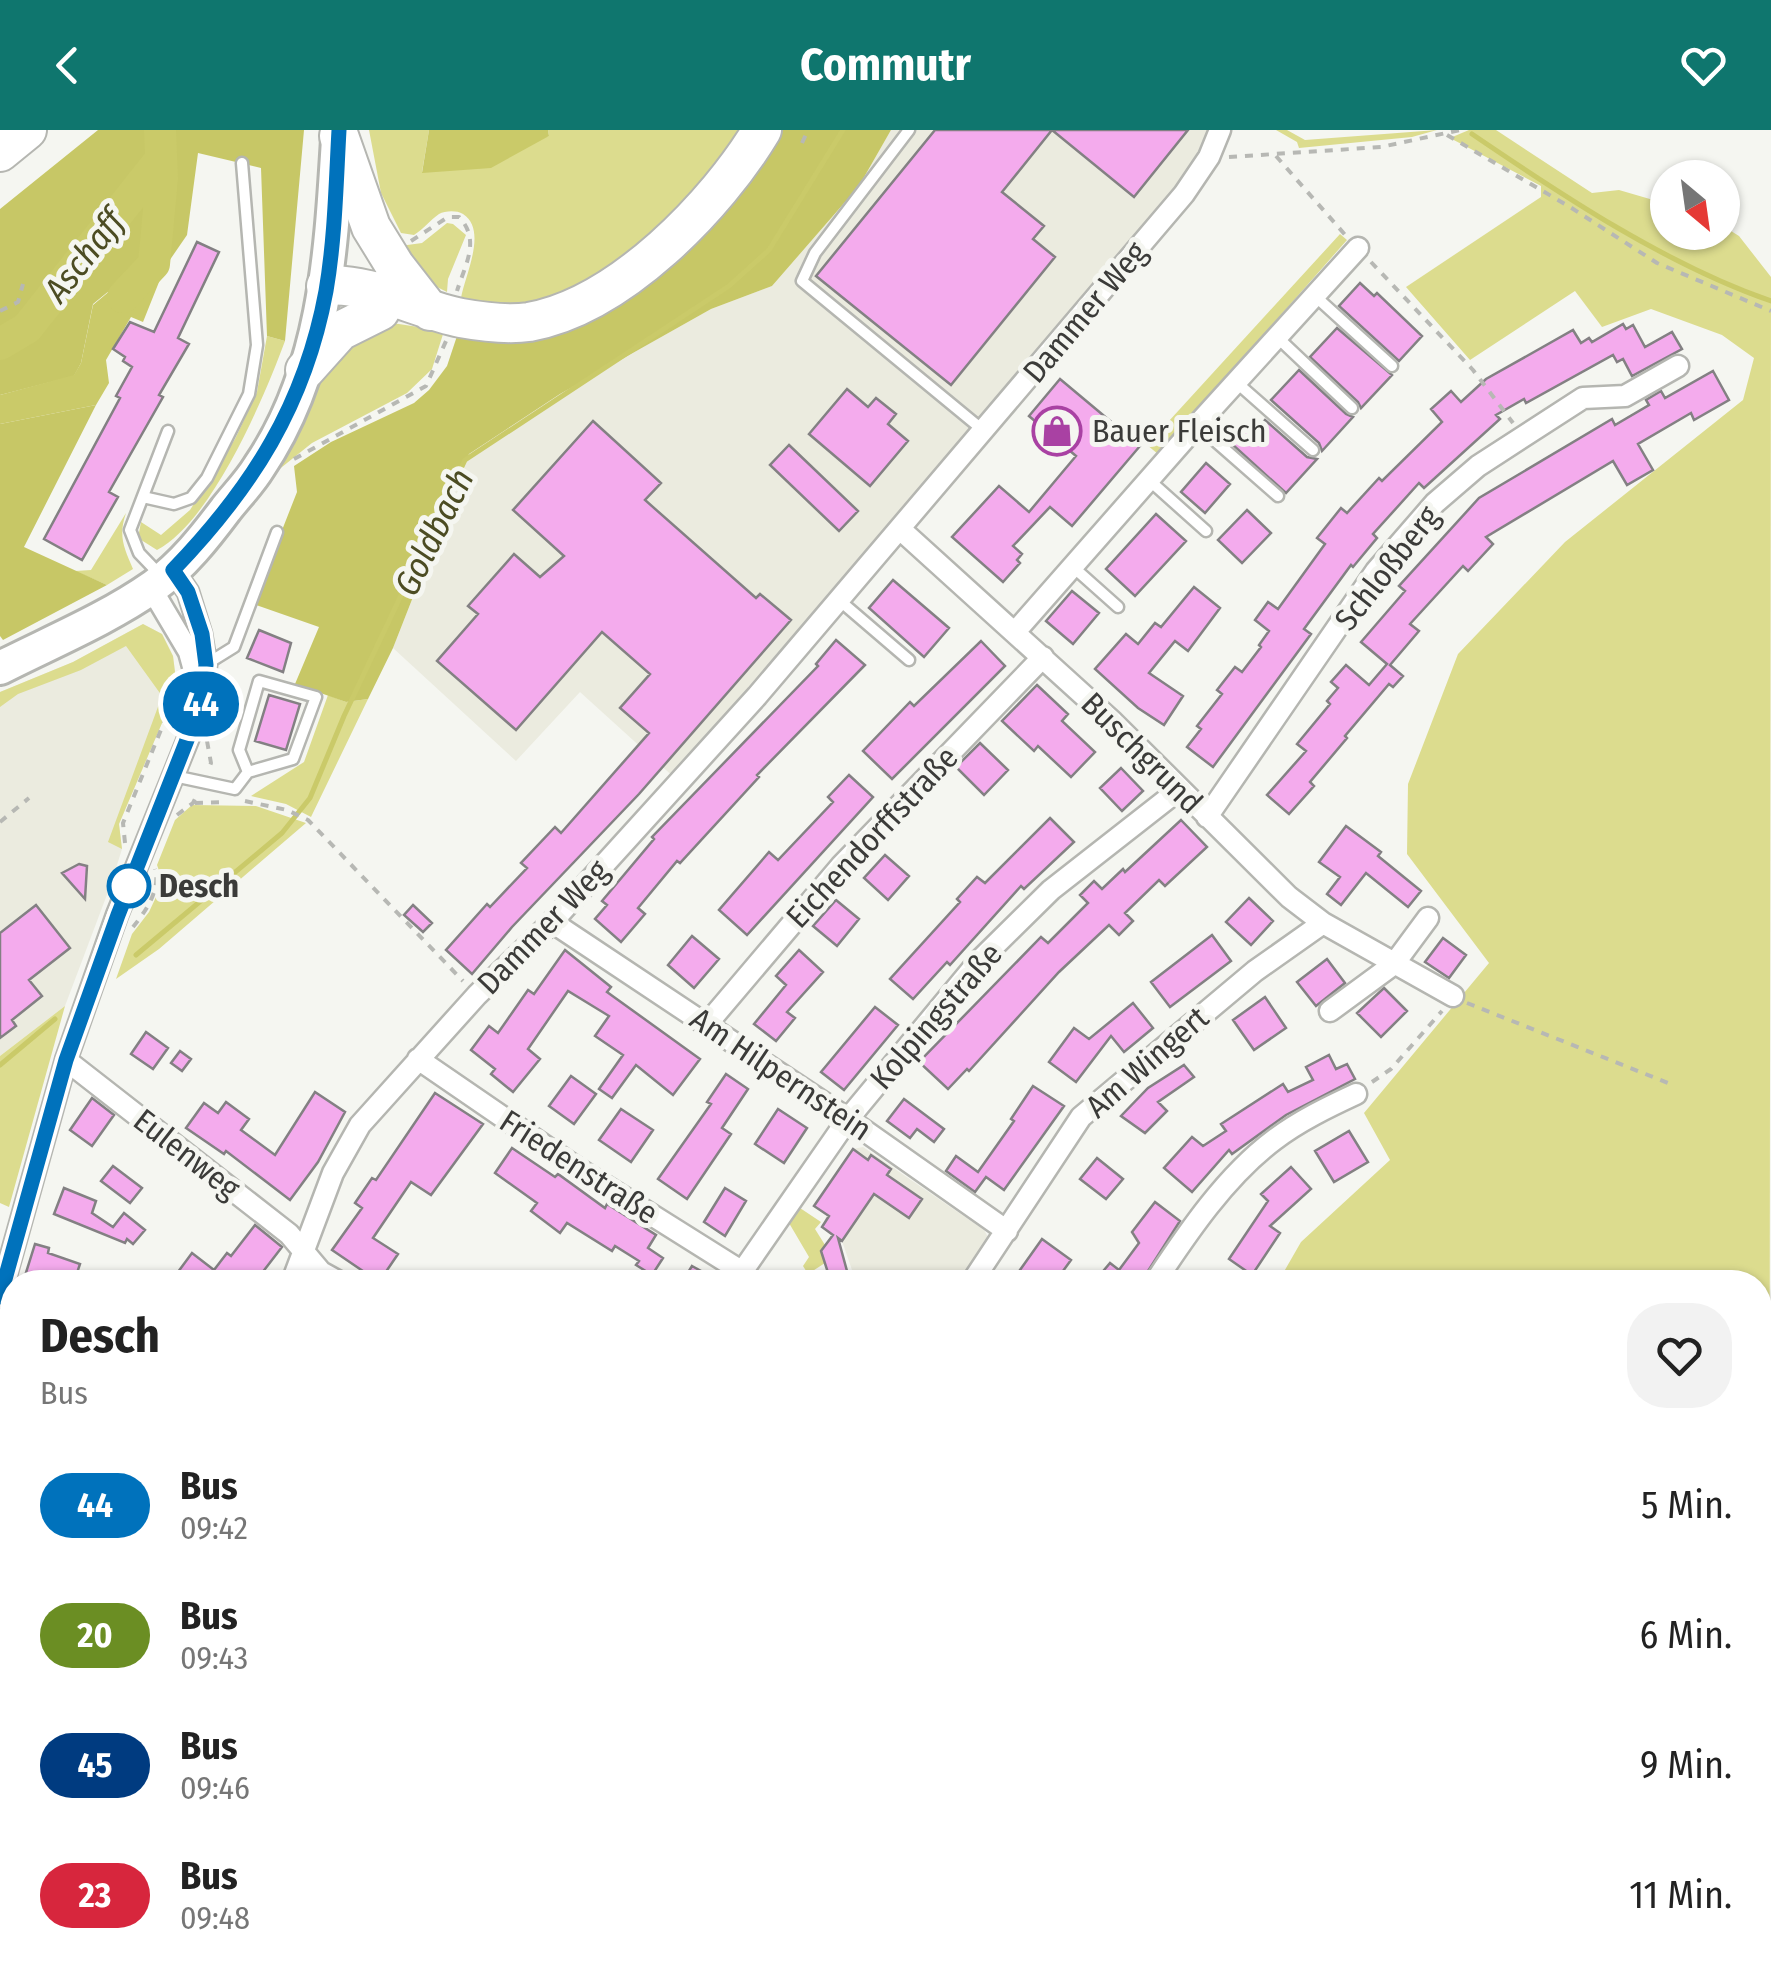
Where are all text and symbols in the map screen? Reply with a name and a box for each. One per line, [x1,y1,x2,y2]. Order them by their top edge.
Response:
icon: back [40,38,95,93]
text: Commutr [800,38,971,92]
icon: heart [1676,38,1731,93]
north arrow [1650,160,1740,250]
map controls [1650,160,1740,250]
water label: Aschaff [34,198,136,312]
street label: Dammer Weg [1015,234,1155,390]
shop icon: Bauer Fleisch [1031,405,1083,457]
place label: Bauer Fleisch [1092,412,1267,450]
water label: Goldbach [385,462,483,602]
street label: Schloßberg [1327,498,1447,638]
line badge: 44 [156,672,246,736]
text: 44 [183,683,219,725]
street label: Buschgrund [1074,685,1210,821]
street label: Eichendorffstraße [778,739,966,935]
street label: Dammer Weg [470,852,616,1002]
marker: Desch [108,865,150,907]
place label: Desch [159,867,239,905]
street label: Kolpingstraße [862,935,1010,1097]
street label: Am Wingert [1078,998,1216,1125]
street label: Am Hilpernstein [683,999,879,1149]
street label: Eulenweg [126,1101,248,1207]
street label: Friedenstraße [493,1102,665,1232]
button: heart [1627,1303,1732,1408]
text: Desch [40,1307,160,1365]
text: Bus [40,1374,88,1412]
text: Bus [180,1463,238,1509]
text: 5 Min. [1641,1482,1732,1528]
text: 44 [77,1484,113,1526]
text: 09:42 [180,1509,248,1547]
text: Bus [180,1593,238,1639]
text: 6 Min. [1640,1612,1732,1658]
text: 20 [77,1614,113,1656]
text: 09:43 [180,1639,248,1677]
text: Bus [180,1723,238,1769]
text: 9 Min. [1640,1742,1732,1788]
text: 45 [78,1744,112,1786]
text: 09:46 [180,1769,250,1807]
text: Bus [180,1853,238,1899]
text: 11 Min. [1629,1872,1732,1918]
text: 23 [79,1874,111,1916]
text: 09:48 [180,1899,250,1937]

